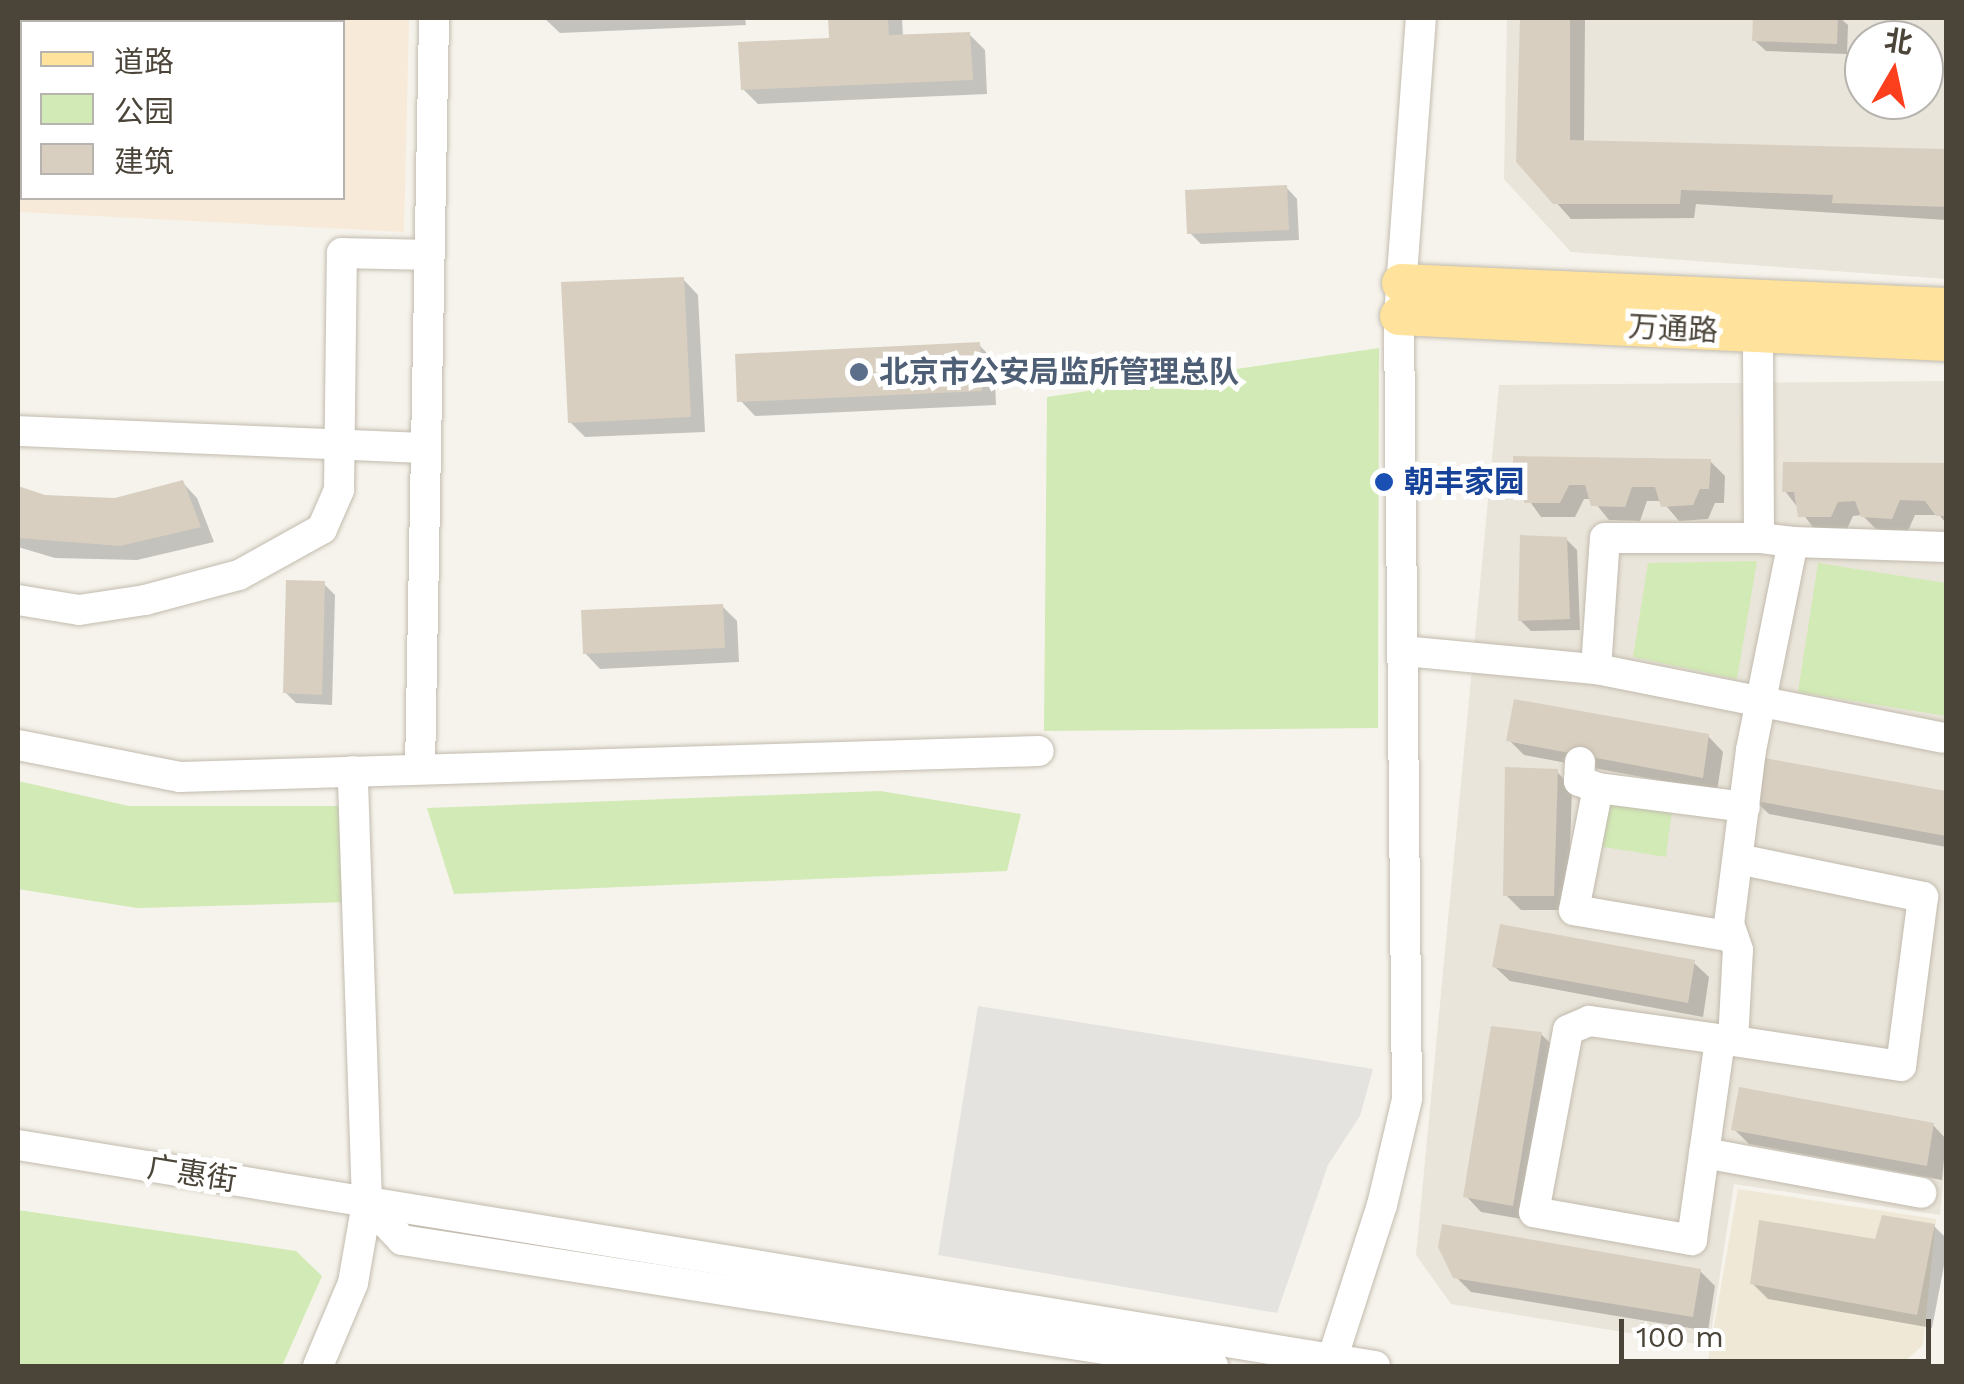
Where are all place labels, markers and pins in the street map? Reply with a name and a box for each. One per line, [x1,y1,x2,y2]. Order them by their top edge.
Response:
place label: 北京市公安局监所管理总队 [879,354,1239,390]
marker: 北京市公安局监所管理总队 [848,361,870,383]
place label: 朝丰家园 [1404,464,1524,500]
marker: 朝丰家园 [1373,471,1395,493]

